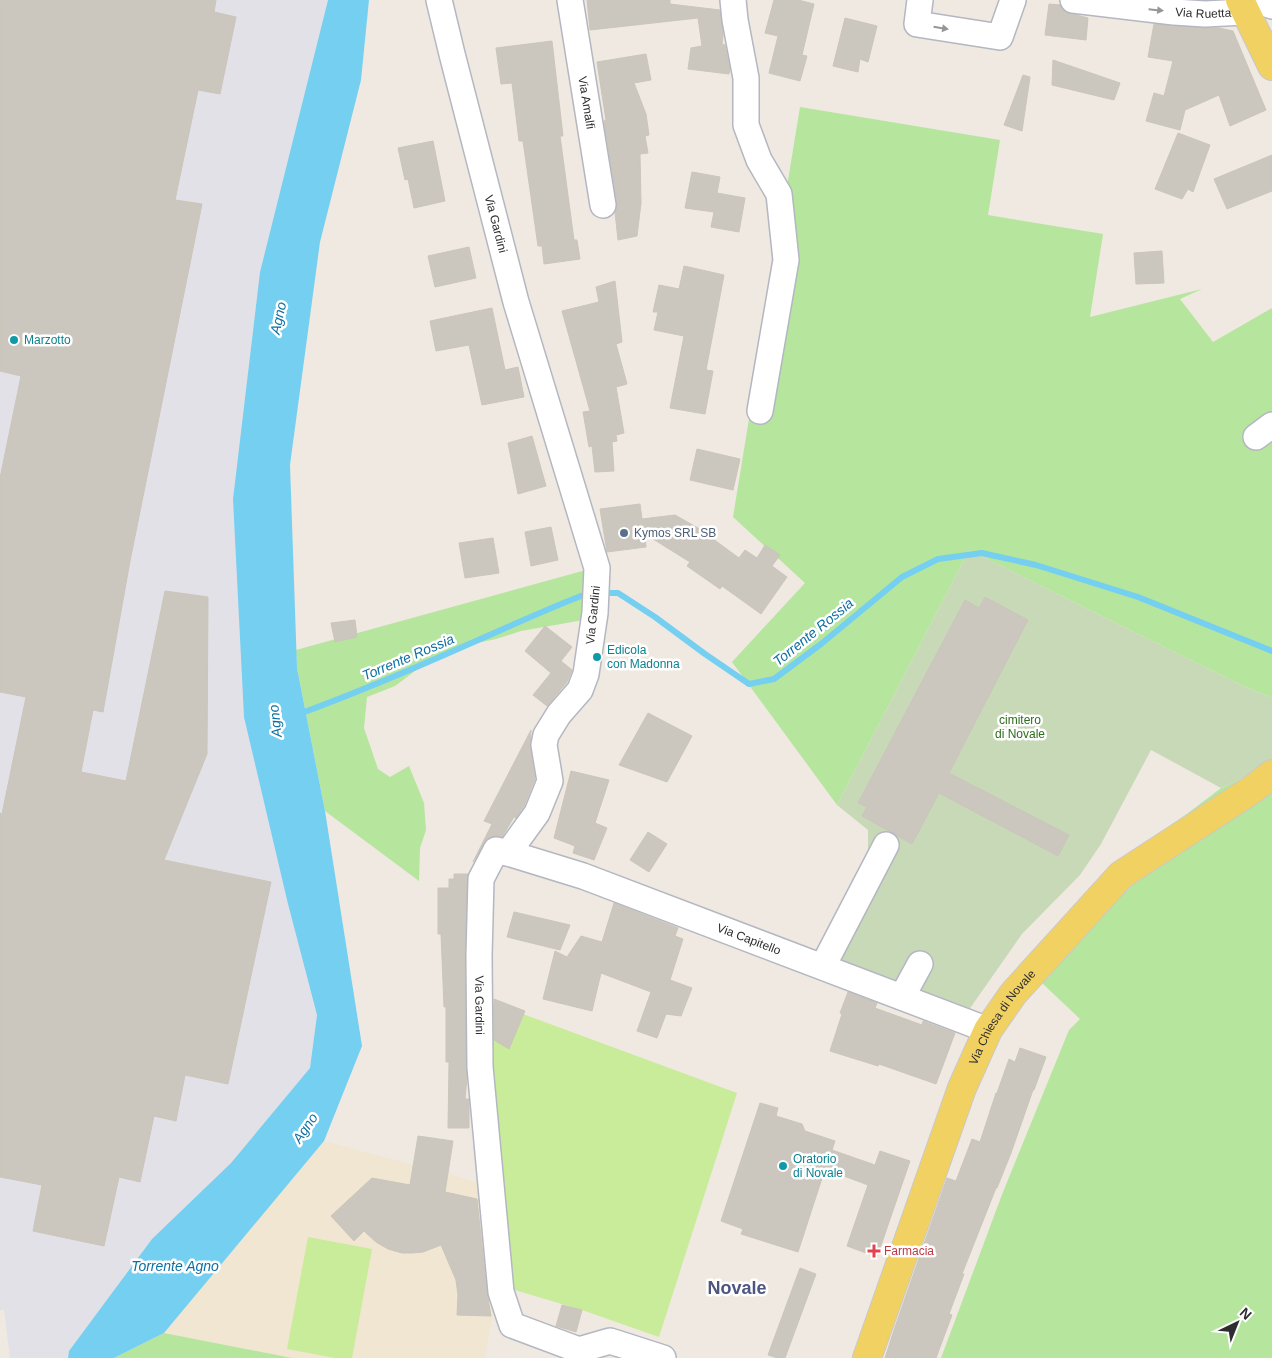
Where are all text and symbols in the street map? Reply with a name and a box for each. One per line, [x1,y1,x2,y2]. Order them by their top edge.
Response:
street label: Via Ruetta [1175,5,1232,21]
one-way arrow [1148,6,1164,14]
one-way arrow [933,24,949,32]
street label: Via Amalfi [575,75,598,130]
street label: Via Gardini [482,193,510,254]
water label: Agno [267,300,289,337]
place label: Marzotto [24,333,71,347]
marker: Marzotto [8,334,20,346]
place label: Kymos SRL SB [634,526,716,540]
marker: Kymos SRL SB [618,527,630,539]
street label: Via Gardini [583,585,603,645]
water label: Torrente Rossia [770,595,856,669]
water label: Torrente Rossia [360,630,457,684]
place label: Edicola con Madonna [607,643,680,671]
marker: Edicola con Madonna [591,651,603,663]
water label: Agno [265,704,285,739]
park label: cimitero di Novale [995,713,1045,741]
street label: Via Capitello [715,921,783,958]
street label: Via Chiesa di Novale [966,967,1039,1067]
street label: Via Gardini [472,976,487,1035]
water label: Agno [289,1110,321,1147]
place label: Oratorio di Novale [793,1152,843,1180]
marker: Oratorio di Novale [777,1160,789,1172]
place label: Farmacia [884,1244,934,1258]
marker: Farmacia [868,1245,880,1257]
water label: Torrente Agno [131,1258,219,1274]
district label: Novale [707,1278,767,1298]
north arrow [1212,1298,1262,1348]
text: N [1237,1304,1255,1323]

